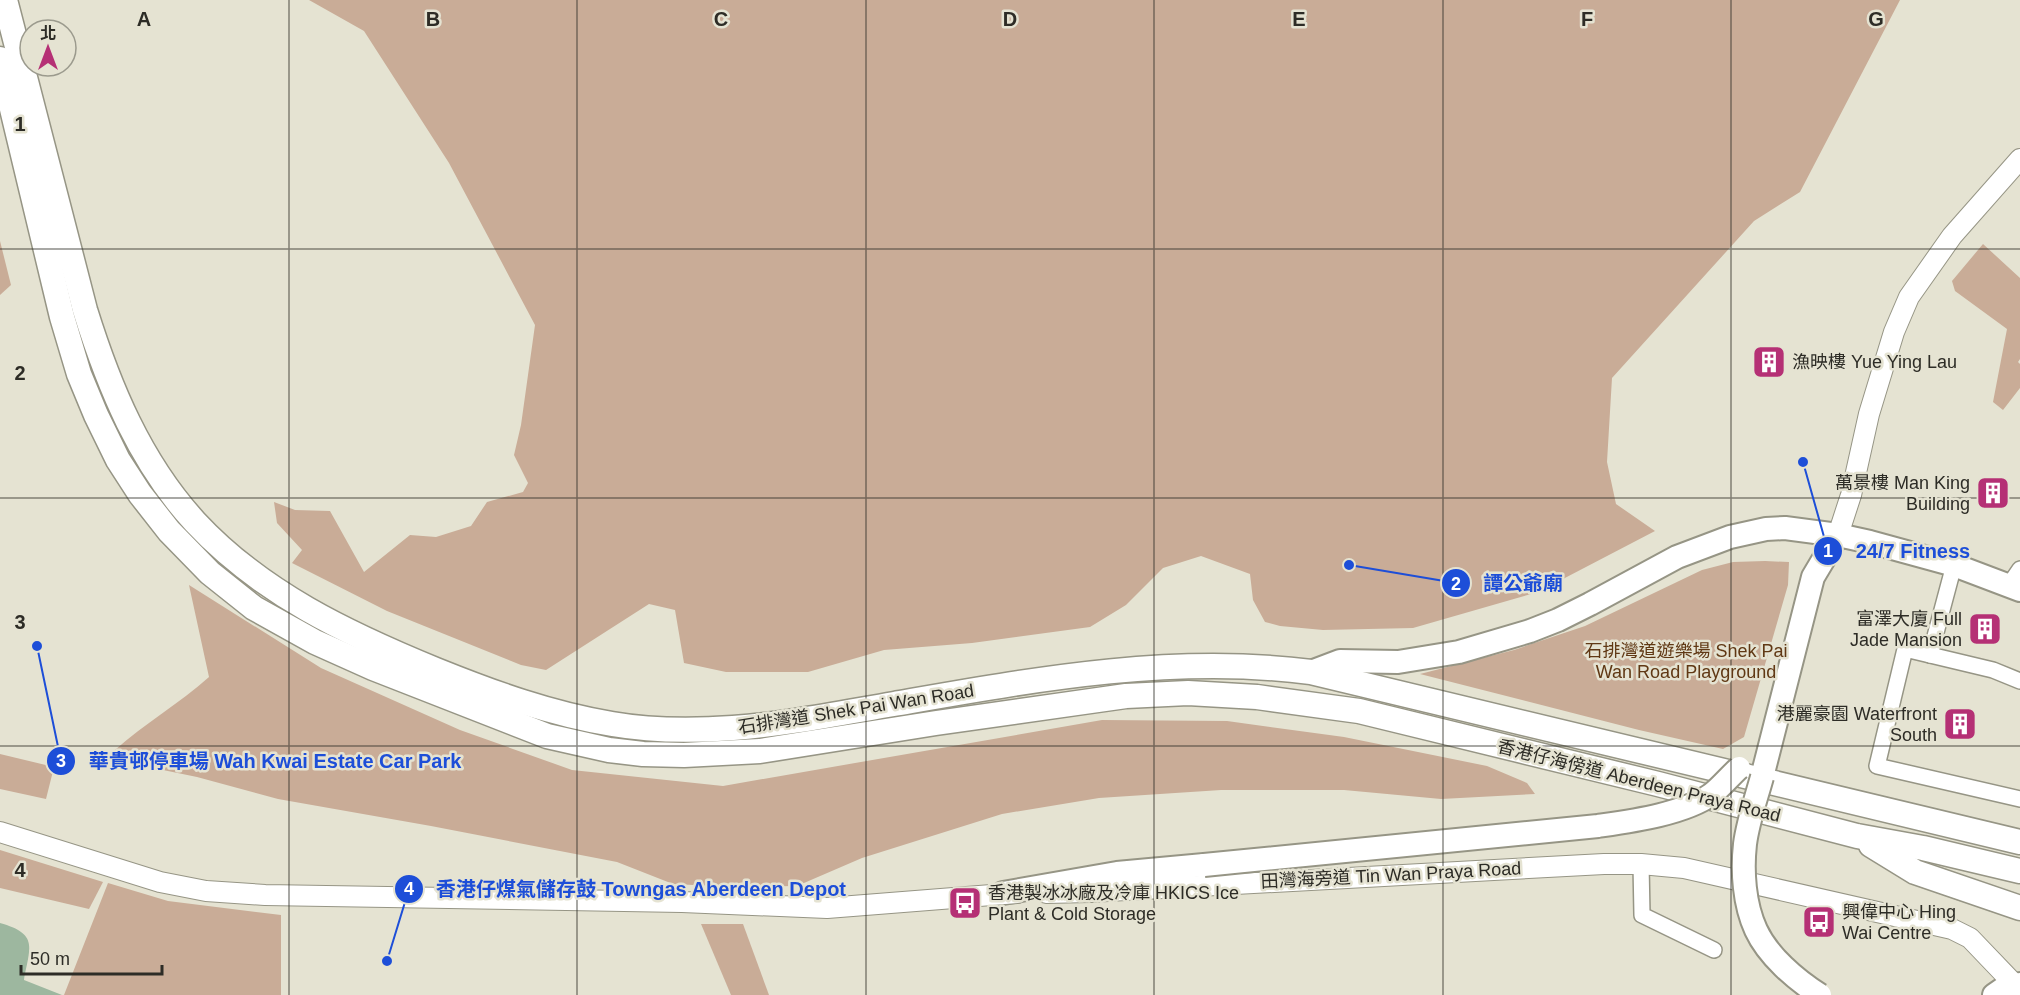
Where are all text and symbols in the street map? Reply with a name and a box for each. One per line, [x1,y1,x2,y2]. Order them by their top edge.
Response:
text: A [137,8,151,30]
text: B [426,8,440,30]
text: C [714,8,728,30]
text: D [1003,8,1017,30]
text: E [1292,8,1306,30]
text: F [1581,8,1593,30]
text: G [1868,8,1884,30]
north arrow [18,18,78,78]
text: 北 [40,25,56,42]
text: 1 [14,113,26,135]
building icon: 漁映樓 Yue Ying Lau [1751,344,1787,380]
place label: 漁映樓 Yue Ying Lau [1792,352,1957,372]
text: 2 [14,362,26,384]
place label: 萬景樓 Man King Building [1835,473,1970,514]
building icon: 萬景樓 Man King Building [1975,475,2011,511]
callout: 24/7 Fitness [1813,532,1982,570]
text: 24/7 Fitness [1856,540,1970,562]
text: 1 [1823,541,1833,561]
callout: 譚公爺廟 [1441,564,1575,602]
text: 譚公爺廟 [1483,572,1563,594]
text: 2 [1451,574,1461,594]
place label: 富澤大廈 Full Jade Mansion [1850,609,1962,650]
text: 3 [14,611,26,633]
building icon: 富澤大廈 Full Jade Mansion [1967,611,2003,647]
park label: 石排灣道遊樂場 Shek Pai Wan Road Playground [1584,641,1788,682]
street label: 石排灣道 Shek Pai Wan Road [737,680,975,738]
place label: 港麗豪園 Waterfront South [1777,704,1937,745]
building icon: 港麗豪園 Waterfront South [1942,706,1978,742]
street label: 香港仔海傍道 Aberdeen Praya Road [1495,736,1783,826]
callout: 華貴邨停車場 Wah Kwai Estate Car Park [46,742,473,780]
text: 華貴邨停車場 Wah Kwai Estate Car Park [89,750,462,772]
text: 3 [56,751,66,771]
street label: 田灣海旁道 Tin Wan Praya Road [1260,858,1522,892]
text: 4 [14,859,26,881]
callout: 香港仔煤氣儲存鼓 Towngas Aberdeen Depot [394,870,858,908]
text: 香港仔煤氣儲存鼓 Towngas Aberdeen Depot [436,878,846,900]
text: 4 [404,879,414,899]
place label: 香港製冰冰廠及冷庫 HKICS Ice Plant & Cold Storage [988,883,1239,924]
bus stop icon: 香港製冰冰廠及冷庫 HKICS Ice Plant & Cold Storage [947,885,983,921]
place label: 興偉中心 Hing Wai Centre [1842,902,1956,943]
bus stop icon: 興偉中心 Hing Wai Centre [1801,904,1837,940]
scale bar [21,938,162,976]
text: 50 m [30,949,70,969]

